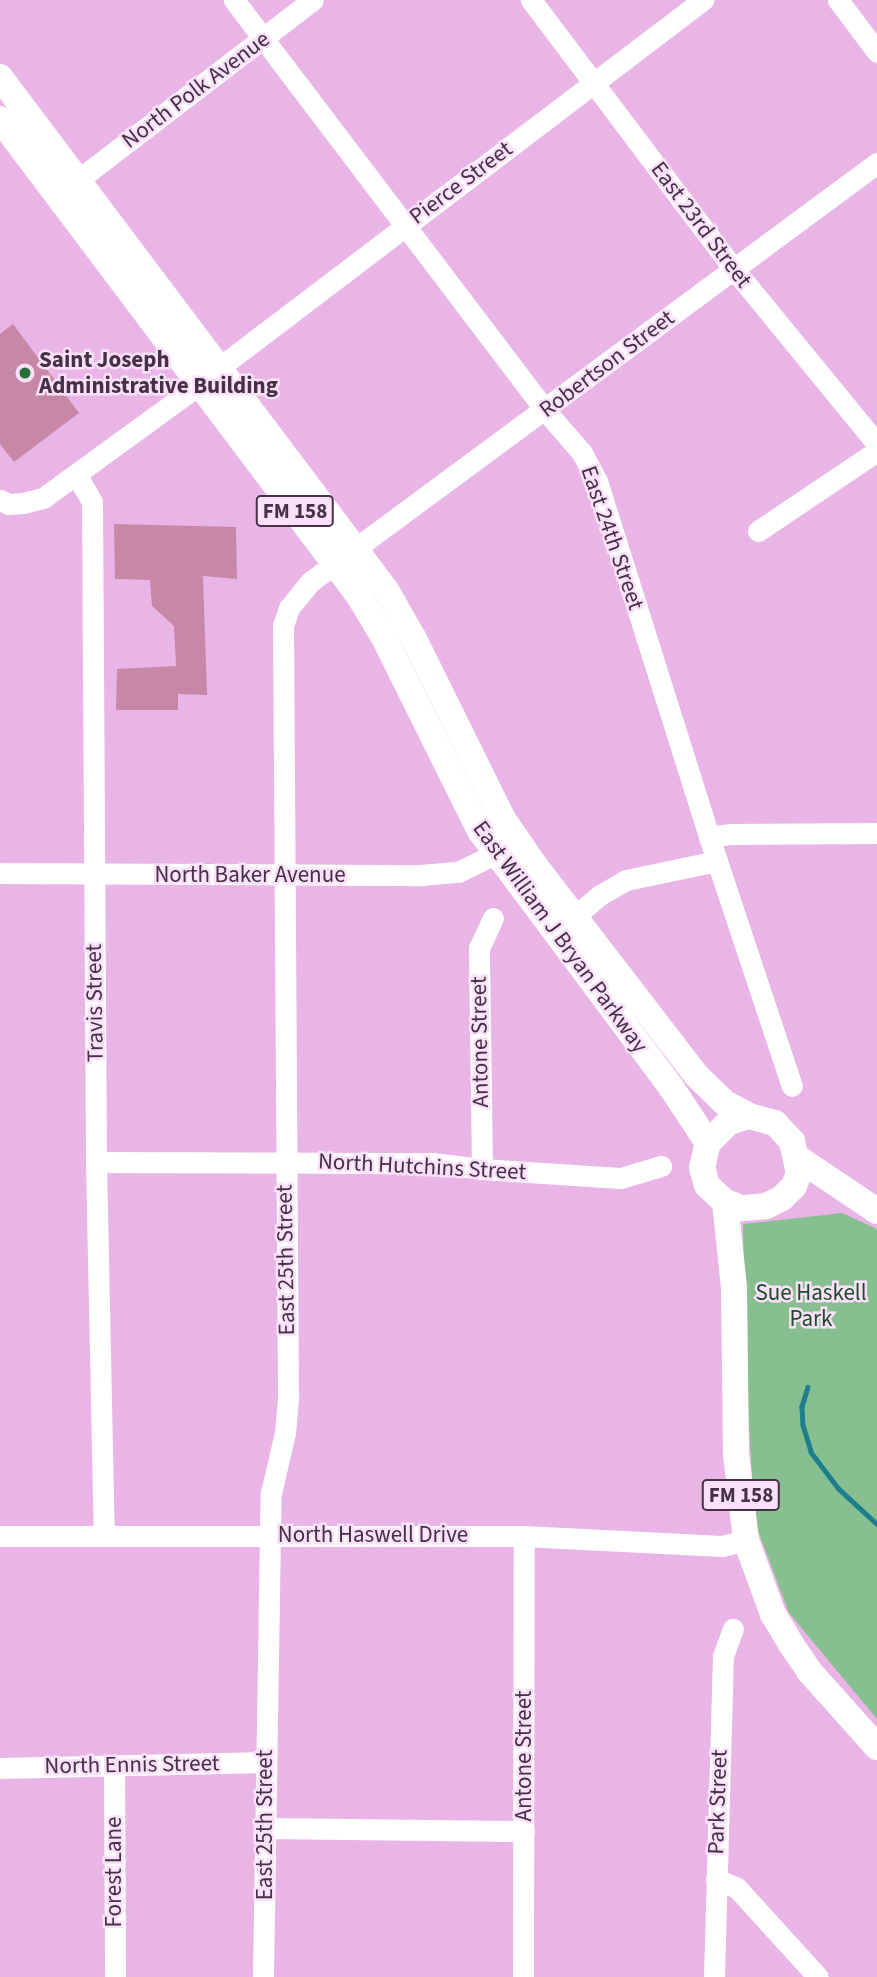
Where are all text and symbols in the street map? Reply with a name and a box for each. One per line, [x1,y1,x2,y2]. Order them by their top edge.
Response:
street label: North Polk Avenue [117,25,275,155]
street label: Pierce Street [404,135,518,231]
street label: East 23rd Street [645,156,757,294]
street label: Robertson Street [534,304,680,424]
place label: Saint Joseph Administrative Building [39,346,278,400]
marker: Saint Joseph Administrative Building [17,365,33,381]
street label: East 24th Street [574,462,650,614]
road number: FM 158 [255,494,335,528]
street label: East William J Bryan Parkway [467,816,653,1058]
street label: North Baker Avenue [154,861,346,889]
street label: Travis Street [80,943,110,1063]
street label: Antone Street [465,976,495,1108]
street label: North Hutchins Street [317,1148,527,1186]
street label: East 25th Street [271,1184,301,1336]
park label: Sue Haskell Park [755,1279,867,1333]
road number: FM 158 [701,1478,781,1512]
street label: North Haswell Drive [278,1521,468,1549]
street label: Antone Street [510,1690,538,1822]
street label: Park Street [702,1749,734,1855]
street label: North Ennis Street [44,1750,220,1780]
street label: East 25th Street [251,1750,279,1900]
street label: Forest Lane [100,1817,128,1927]

